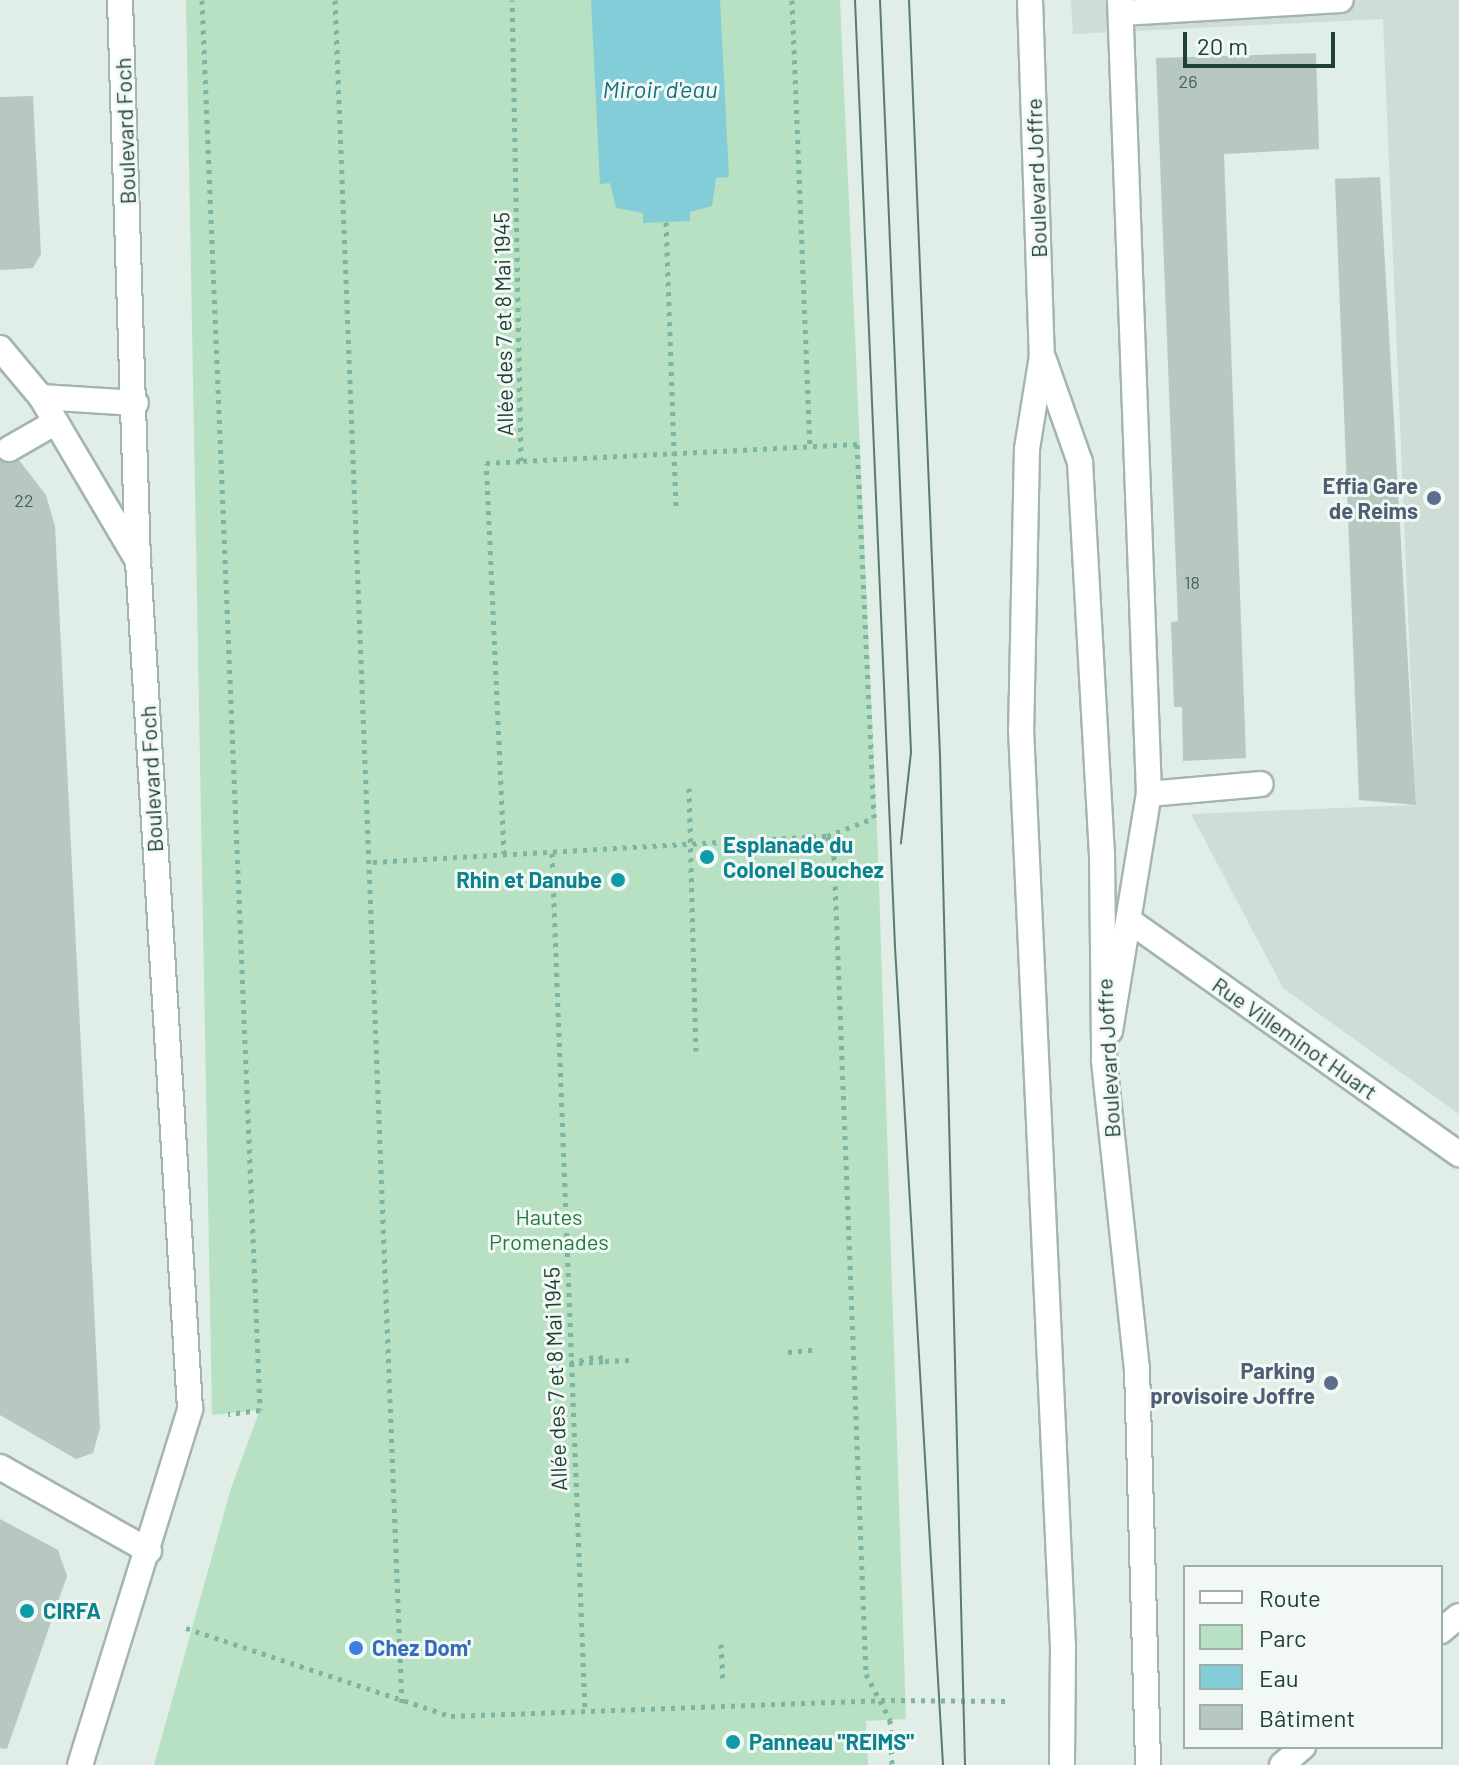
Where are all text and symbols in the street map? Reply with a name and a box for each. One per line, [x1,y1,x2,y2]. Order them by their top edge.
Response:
scale bar [1187,16,1339,66]
text: 20 m [1197,31,1248,60]
street label: Boulevard Foch [109,57,141,205]
house number: 26 [1179,70,1197,92]
water label: Miroir d'eau [603,75,717,103]
street label: Boulevard Joffre [1020,98,1052,258]
street label: Allée des 7 et 8 Mai 1945 [488,212,518,436]
place label: Effia Gare de Reims [1323,472,1418,524]
house number: 22 [14,489,34,511]
marker: Effia Gare de Reims [1425,489,1443,507]
house number: 18 [1184,571,1200,593]
street label: Boulevard Foch [134,705,168,853]
place label: Esplanade du Colonel Bouchez [723,831,884,882]
marker: Esplanade du Colonel Bouchez [698,848,716,866]
place label: Rhin et Danube [456,867,602,893]
marker: Rhin et Danube [609,871,627,889]
street label: Rue Villeminot Huart [1207,971,1383,1105]
street label: Boulevard Joffre [1091,978,1125,1138]
park label: Hautes Promenades [489,1203,609,1254]
street label: Allée des 7 et 8 Mai 1945 [538,1267,572,1491]
place label: Parking provisoire Joffre [1150,1357,1315,1408]
marker: Parking provisoire Joffre [1322,1374,1340,1392]
legend [1183,1565,1443,1749]
text: Route [1259,1583,1321,1612]
place label: CIRFA [43,1598,101,1624]
marker: CIRFA [18,1602,36,1620]
text: Parc [1259,1623,1307,1652]
place label: Chez Dom' [372,1635,471,1661]
marker: Chez Dom' [347,1639,365,1657]
text: Eau [1259,1663,1299,1692]
text: Bâtiment [1259,1703,1355,1732]
place label: Panneau "REIMS" [749,1729,914,1755]
marker: Panneau "REIMS" [724,1733,742,1751]

